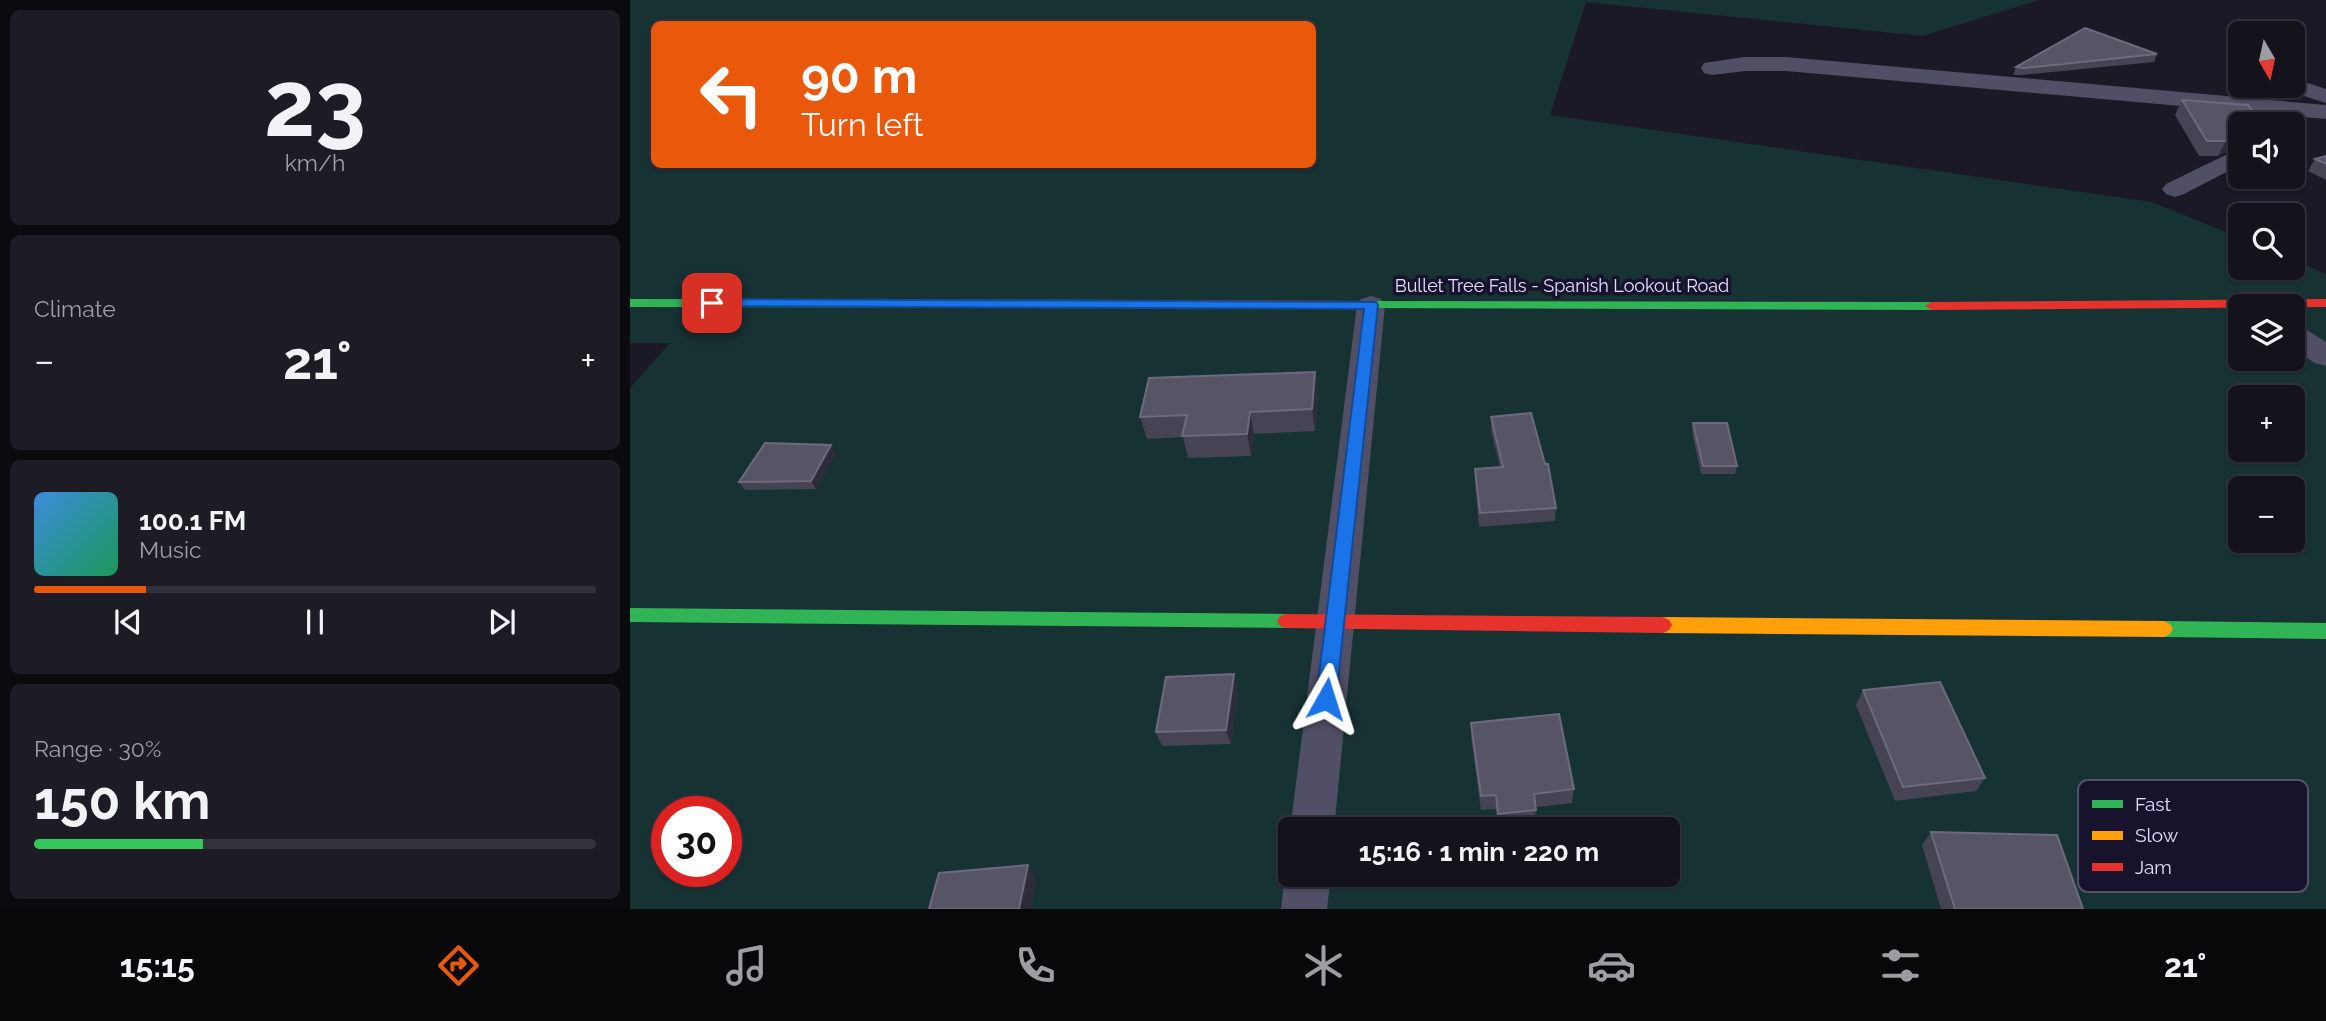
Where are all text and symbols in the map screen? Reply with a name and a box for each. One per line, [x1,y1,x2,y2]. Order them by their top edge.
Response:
north arrow [2228,21,2305,98]
map controls [2228,21,2305,553]
text: 90 m [801,47,917,104]
icon: left [686,49,777,140]
text: 23 [264,50,366,157]
text: Turn left [801,106,923,143]
button: sound [2228,112,2305,189]
text: km/h [285,149,345,176]
button: search [2228,203,2305,280]
pin [682,273,742,333]
street label: Bullet Tree Falls - Spanish Lookout Road [1395,275,1729,296]
icon: arrive [693,284,731,322]
button: layers [2228,294,2305,371]
text: Climate [34,295,116,322]
text: 21° [283,330,352,391]
text: − [34,338,54,383]
text: + [580,338,596,383]
button: + [2228,385,2305,462]
button: − [2228,476,2305,553]
text: 100.1 FM [139,506,246,536]
text: Music [139,536,202,563]
icon: previous [109,603,147,641]
icon: pause [296,603,334,641]
icon: next [483,603,521,641]
position arrow [1289,662,1363,736]
text: Range · 30% [34,735,161,762]
text: 150 km [34,770,210,831]
legend [2078,780,2308,892]
text: Fast [2135,793,2171,815]
speed limit sign: 30 [651,796,742,887]
text: Slow [2135,824,2179,846]
text: 15:16 · 1 min · 220 m [1359,837,1599,867]
text: Jam [2135,856,2172,878]
icon: directions [434,941,483,990]
icon: music [722,941,771,990]
icon: phone [1011,941,1060,990]
icon: climate [1299,941,1348,990]
icon: car [1587,941,1636,990]
icon: filters [1876,941,1925,990]
text: 15:15 [120,947,195,984]
text: 21° [2164,947,2206,984]

